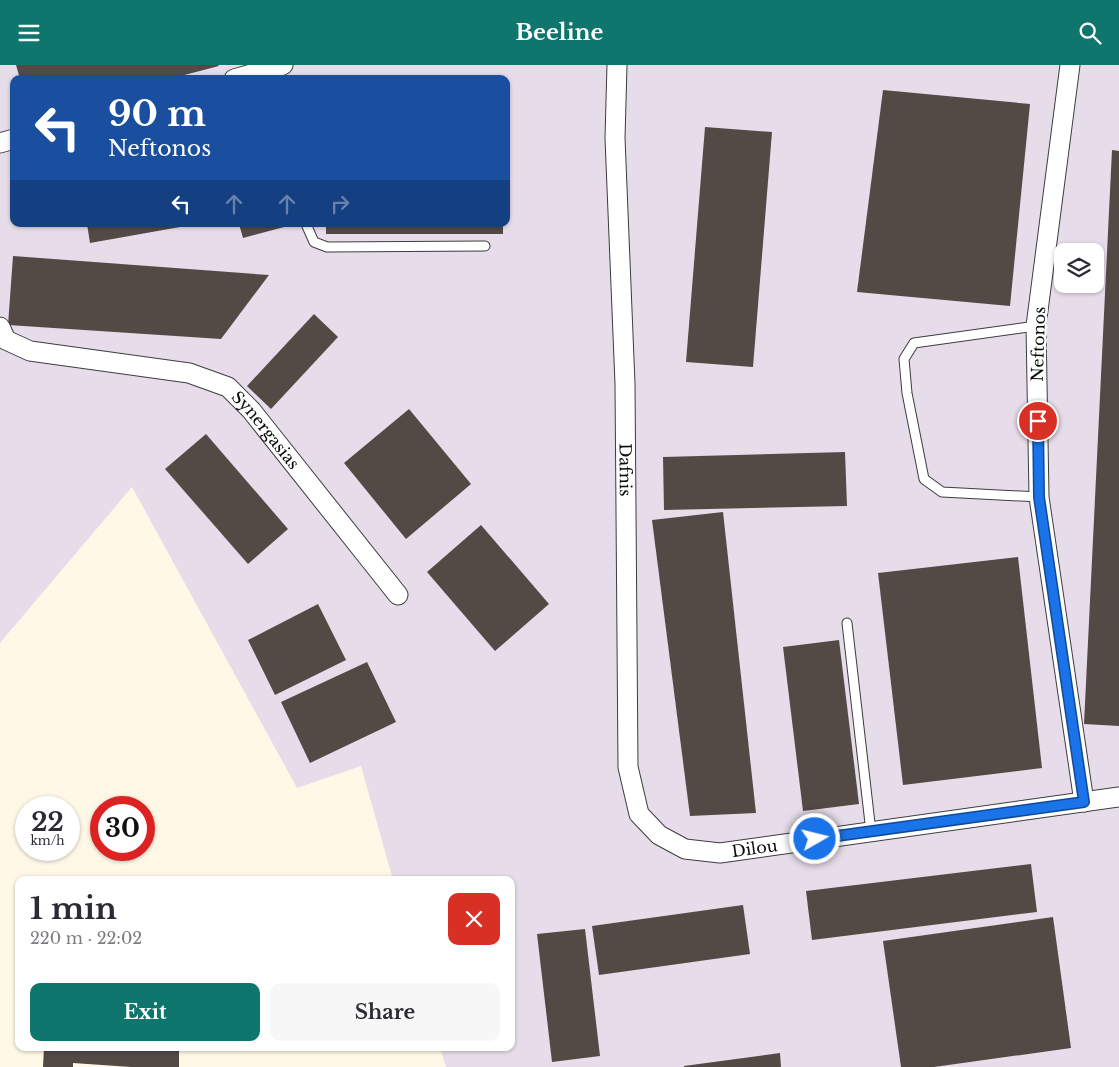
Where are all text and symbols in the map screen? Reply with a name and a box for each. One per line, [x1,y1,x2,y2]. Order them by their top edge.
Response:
icon: menu [15,19,43,47]
text: Beeline [516,19,603,46]
icon: search [1076,19,1104,47]
text: 90 m [108,92,206,135]
icon: left [25,95,90,160]
text: Neftonos [108,135,211,162]
icon: left [167,190,195,218]
icon: ahead [220,190,248,218]
icon: ahead [273,190,301,218]
icon: right [326,190,354,218]
map controls [1054,243,1104,293]
button: layers [1054,243,1104,293]
street label: Neftonos [1027,306,1049,382]
street label: Synergasias [228,387,304,473]
pin [1017,400,1059,442]
icon: arrive [1024,407,1052,435]
street label: Dafnis [615,443,636,496]
speed limit sign: 30 [90,796,155,861]
text: 22 [31,807,64,838]
position arrow [788,812,840,864]
text: km/h [30,833,65,848]
street label: Dilou [730,835,779,861]
text: 1 min [30,890,117,927]
button: close [448,893,500,945]
text: 220 m · 22:02 [30,928,142,948]
button: Exit [30,983,260,1041]
button: Share [270,983,500,1041]

